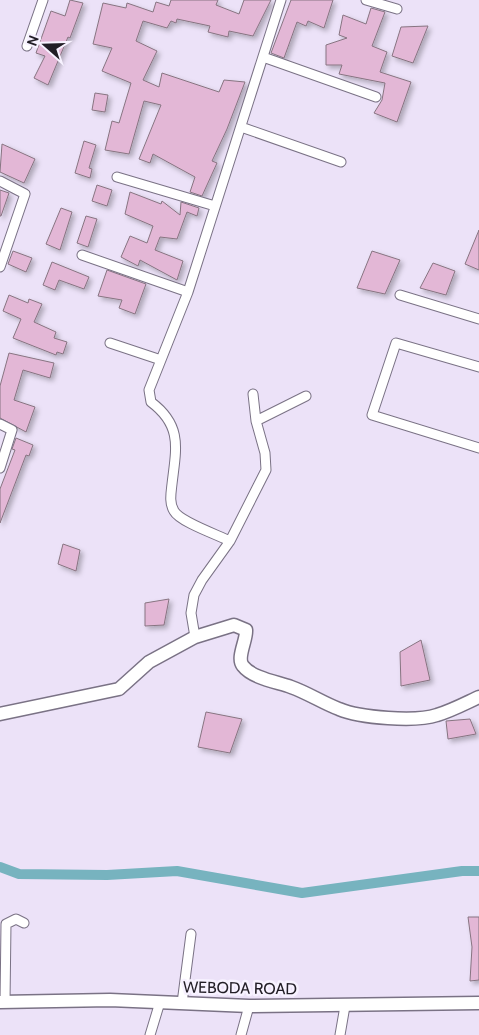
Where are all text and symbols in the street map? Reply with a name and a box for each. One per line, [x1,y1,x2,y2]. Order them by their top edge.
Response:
north arrow [20,20,70,70]
text: N [23,33,43,48]
street label: WEBODA ROAD [183,978,297,998]

